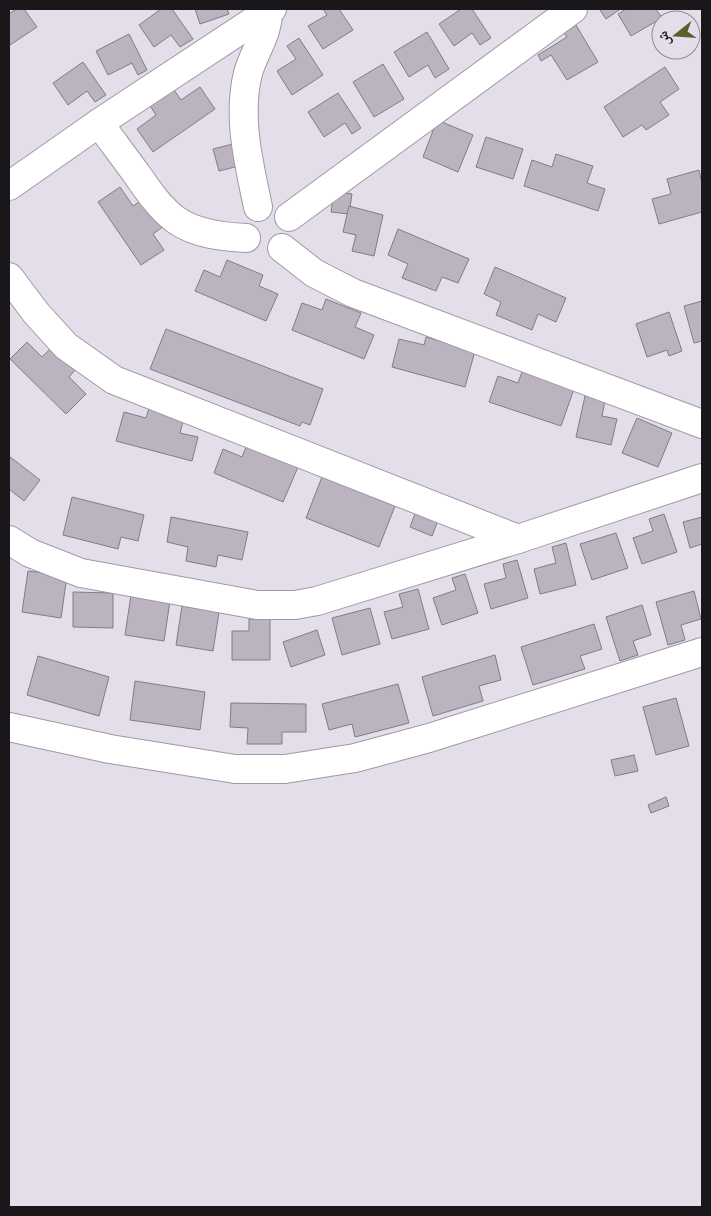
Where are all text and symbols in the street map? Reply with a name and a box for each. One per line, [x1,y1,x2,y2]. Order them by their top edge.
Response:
north arrow [651,10,701,60]
text: ش [654,29,674,48]

